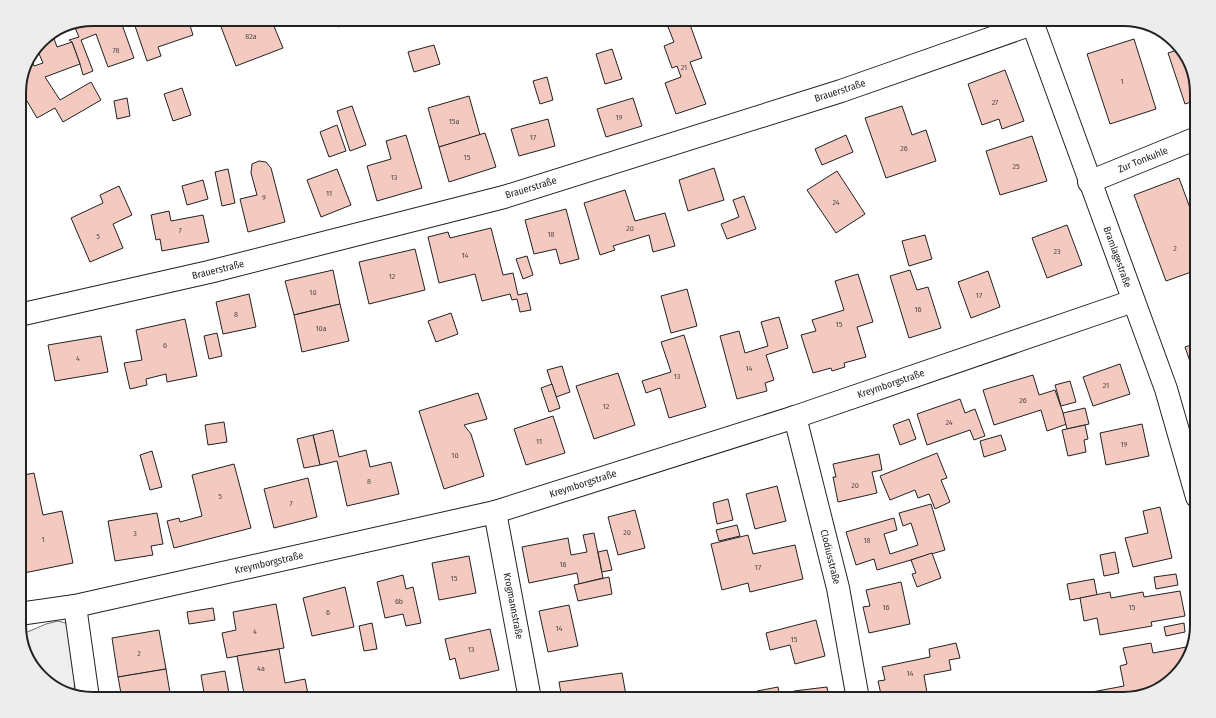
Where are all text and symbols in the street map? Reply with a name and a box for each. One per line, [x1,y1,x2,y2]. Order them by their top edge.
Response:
house number: 82a [245,32,257,41]
house number: 78 [112,46,120,55]
house number: 21 [681,63,687,72]
street label: Brauerstraße [813,77,867,105]
house number: 1 [1120,77,1124,86]
house number: 27 [992,98,999,107]
house number: 19 [615,113,623,122]
house number: 15a [449,117,459,126]
house number: 17 [530,133,537,142]
house number: 26 [900,144,908,153]
street label: Zur Tonkuhle [1116,145,1170,175]
house number: 15 [464,153,471,162]
house number: 25 [1012,162,1020,171]
house number: 13 [391,173,398,182]
street label: Brauerstraße [504,175,558,201]
house number: 11 [326,189,332,198]
house number: 9 [262,193,266,202]
house number: 24 [832,198,840,207]
house number: 20 [626,224,634,233]
street label: Bramlagestraße [1100,225,1134,289]
house number: 7 [178,226,182,235]
house number: 18 [547,230,555,239]
house number: 5 [96,232,100,241]
house number: 2 [1173,244,1177,253]
house number: 23 [1053,247,1061,256]
house number: 14 [462,251,469,260]
street label: Brauerstraße [191,258,245,282]
house number: 12 [389,272,396,281]
house number: 10 [309,288,317,297]
house number: 17 [976,291,983,300]
house number: 16 [914,305,922,314]
house number: 8 [234,310,238,319]
house number: 15 [836,320,843,329]
house number: 10a [315,324,327,333]
house number: 6 [163,341,167,350]
house number: 4 [76,354,80,363]
house number: 14 [746,364,753,373]
street label: Kreymborgstraße [856,367,926,401]
house number: 13 [674,372,681,381]
house number: 21 [1103,381,1109,390]
house number: 26 [1019,396,1027,405]
house number: 12 [603,402,610,411]
house number: 24 [945,418,953,427]
house number: 11 [536,437,542,446]
house number: 19 [1120,440,1128,449]
house number: 10 [451,451,459,460]
street label: Kreymborgstraße [548,467,618,501]
house number: 8 [367,477,371,486]
house number: 20 [851,481,859,490]
house number: 5 [218,492,222,501]
house number: 7 [289,499,293,508]
house number: 20 [623,528,631,537]
street label: Clodiusstraße [817,528,843,586]
house number: 3 [133,529,137,538]
house number: 1 [41,535,45,544]
house number: 18 [863,536,871,545]
street label: Kreymborgstraße [234,549,305,577]
house number: 16 [559,560,567,569]
house number: 17 [755,563,762,572]
street label: Krogmannstraße [501,572,525,640]
house number: 15 [451,574,458,583]
house number: 6b [395,597,403,606]
house number: 16 [882,603,890,612]
house number: 15 [1129,603,1136,612]
house number: 6 [326,608,330,617]
house number: 14 [556,624,563,633]
house number: 4 [253,627,257,636]
house number: 15 [791,635,798,644]
house number: 13 [468,645,475,654]
house number: 2 [137,649,141,658]
house number: 4a [257,664,265,673]
house number: 14 [907,669,914,678]

